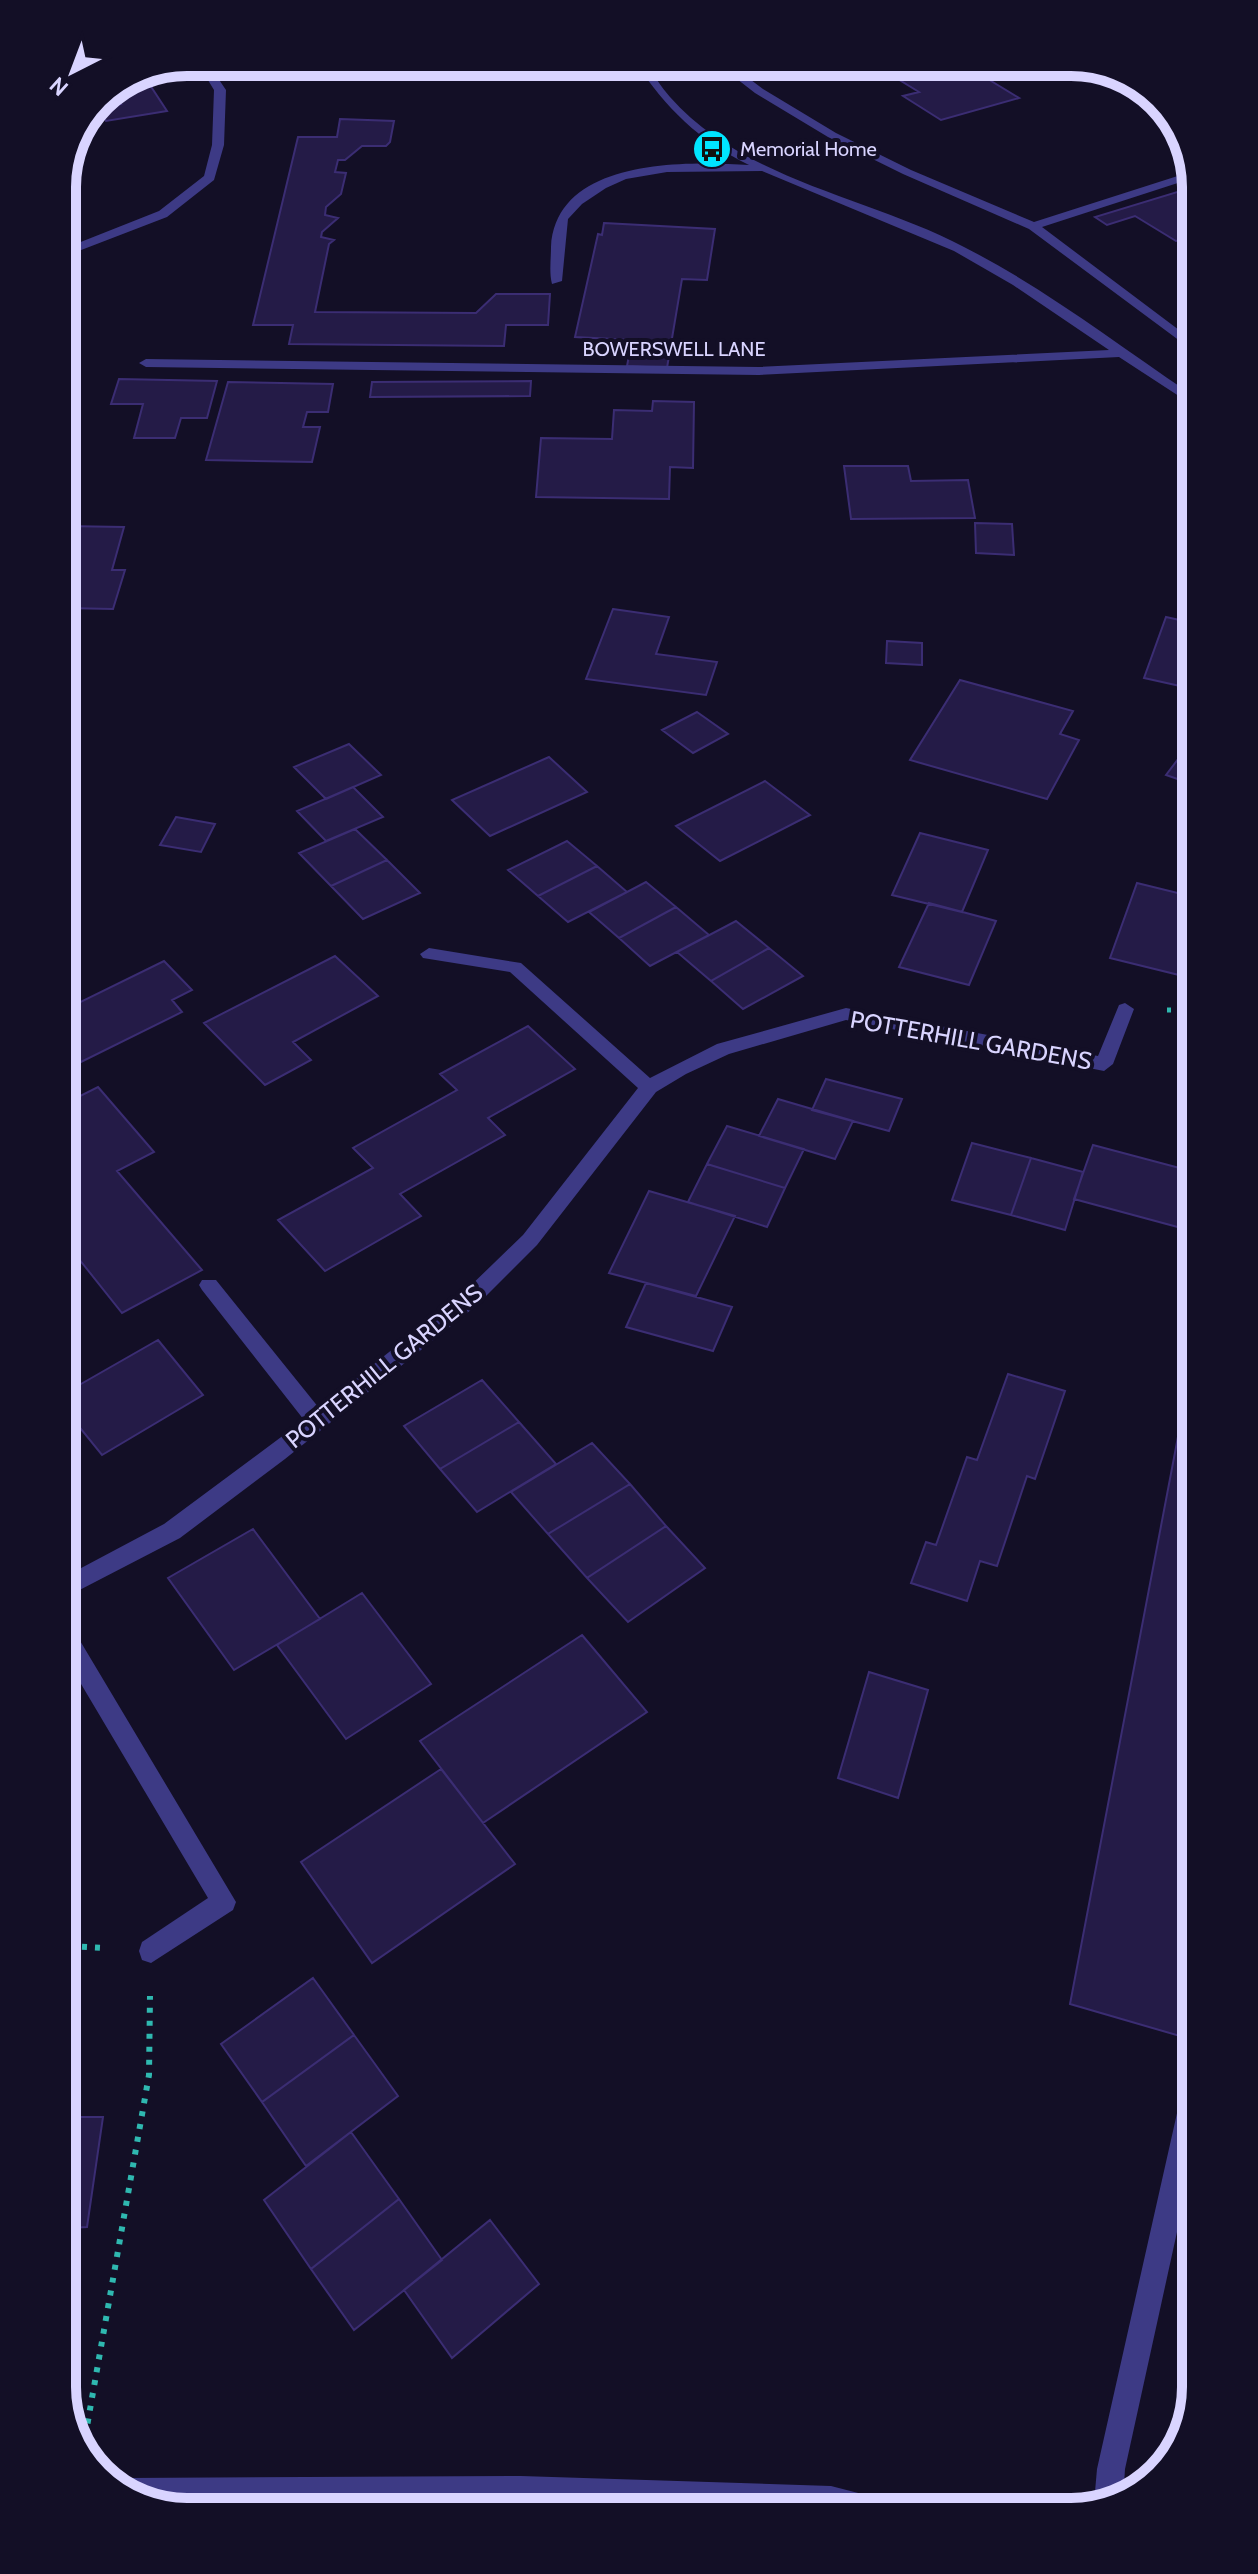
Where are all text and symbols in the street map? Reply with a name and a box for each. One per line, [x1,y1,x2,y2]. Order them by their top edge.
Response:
north arrow [32,32,112,112]
text: N [44,71,74,102]
bus stop icon: Memorial Home [691,128,733,170]
place label: Memorial Home [740,137,877,161]
street label: BOWERSWELL LANE [583,337,765,361]
street label: POTTERHILL GARDENS [848,1004,1094,1076]
street label: POTTERHILL GARDENS [280,1278,488,1454]

